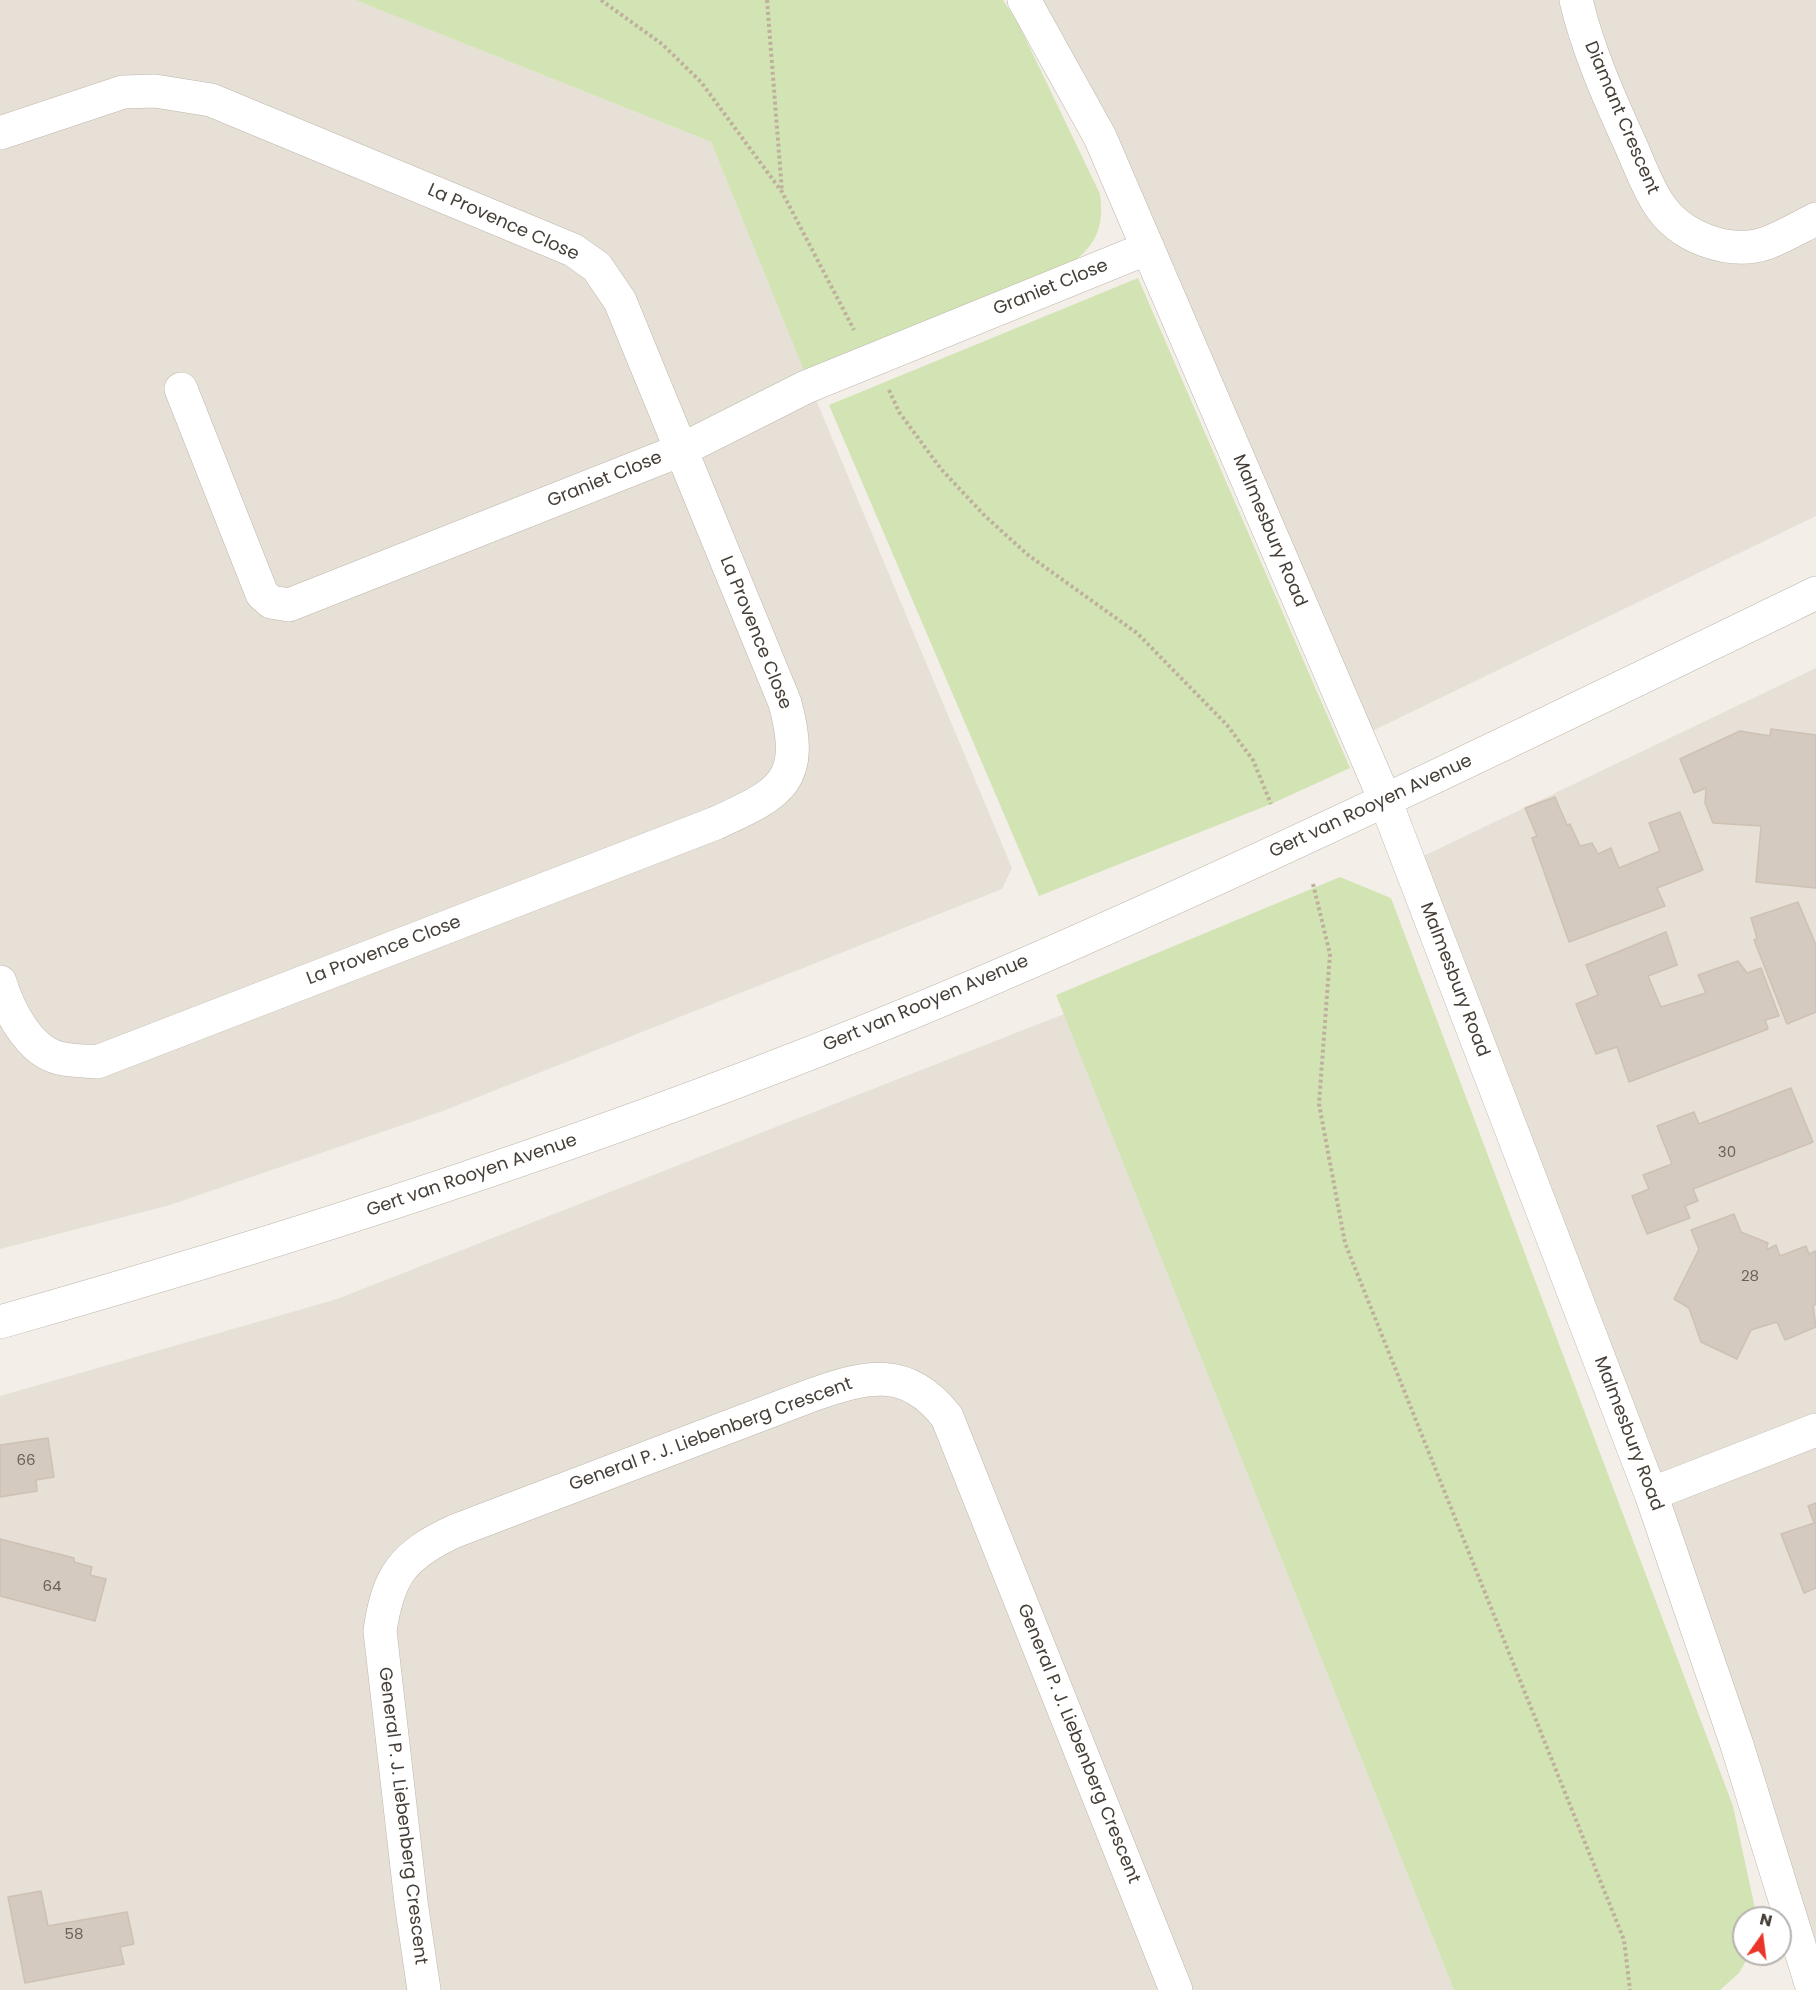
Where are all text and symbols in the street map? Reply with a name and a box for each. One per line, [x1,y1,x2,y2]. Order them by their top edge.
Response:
street label: Diamant Crescent [1579,38,1663,198]
street label: La Provence Close [424,180,582,266]
street label: Graniet Close [991,255,1111,321]
street label: Graniet Close [545,447,665,513]
street label: Malmesbury Road [1227,452,1311,610]
street label: La Provence Close [714,553,796,713]
street label: Gert van Rooyen Avenue [1266,751,1476,863]
street label: Malmesbury Road [1415,900,1493,1060]
street label: La Provence Close [304,912,464,990]
street label: Gert van Rooyen Avenue [820,951,1032,1057]
street label: Gert van Rooyen Avenue [364,1130,580,1222]
house number: 30 [1718,1144,1736,1162]
house number: 28 [1741,1268,1759,1286]
street label: Malmesbury Road [1589,1354,1667,1514]
street label: General P. J. Liebenberg Crescent [567,1374,855,1496]
house number: 66 [16,1452,36,1470]
house number: 64 [43,1578,61,1596]
street label: General P. J. Liebenberg Crescent [1012,1601,1144,1887]
street label: General P. J. Liebenberg Crescent [373,1666,431,1966]
north arrow [1732,1906,1792,1966]
text: N [1757,1907,1775,1933]
house number: 58 [65,1926,83,1944]

